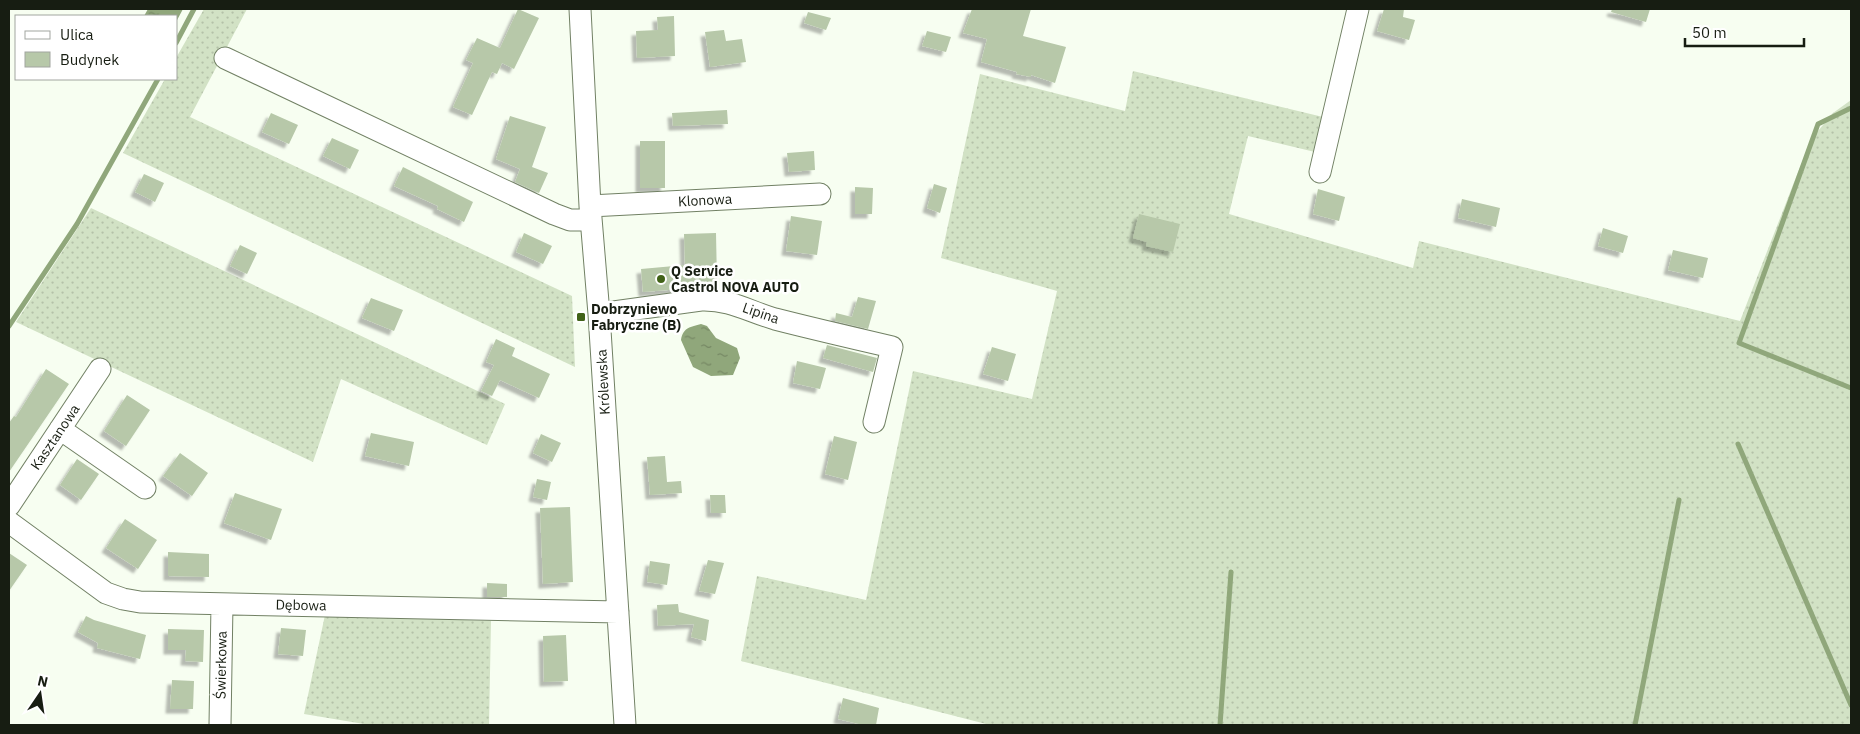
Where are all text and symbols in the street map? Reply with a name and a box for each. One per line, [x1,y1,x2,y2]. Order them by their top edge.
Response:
legend [15,15,178,80]
scale bar [1685,15,1804,47]
text: 50 m [1692,23,1727,42]
text: Ulica [60,25,94,44]
text: Budynek [60,50,119,69]
street label: Klonowa [677,190,733,210]
place label: Q Service Castrol NOVA AUTO [671,262,799,296]
marker: Q Service Castrol NOVA AUTO [655,273,667,285]
street label: Lipina [740,298,782,328]
place label: Dobrzyniewo Fabryczne (B) [591,300,681,334]
marker: Dobrzyniewo Fabryczne (B) [575,311,587,323]
street label: Królewska [592,348,614,415]
street label: Kasztanowa [26,400,84,473]
street label: Dębowa [275,596,327,614]
street label: Świerkowa [210,630,231,699]
north arrow [15,669,65,719]
text: N [36,671,50,691]

